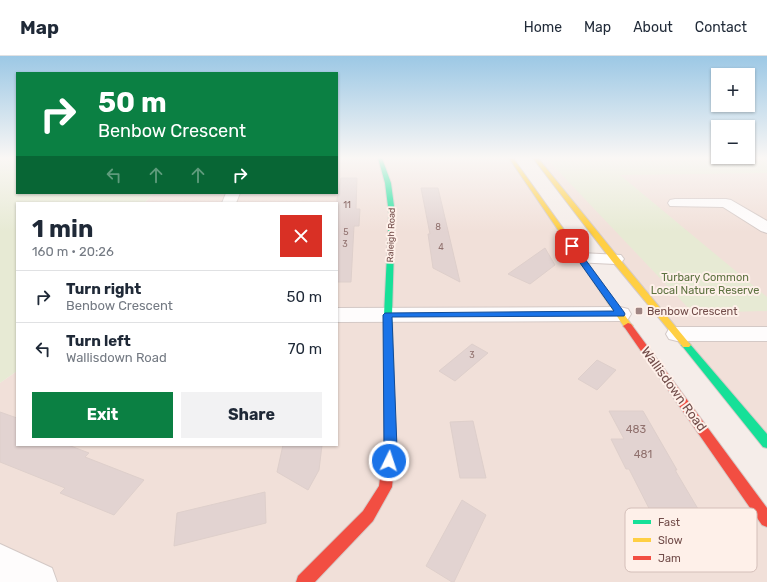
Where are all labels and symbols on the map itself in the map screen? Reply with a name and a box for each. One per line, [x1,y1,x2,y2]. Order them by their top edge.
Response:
house number: 11 [343,200,351,210]
street label: Raleigh Road [385,208,397,262]
house number: 8 [435,222,441,232]
house number: 5 [343,227,349,237]
pin [555,229,589,263]
house number: 3 [342,239,348,249]
house number: 4 [438,242,444,252]
park label: Turbary Common Local Nature Reserve [651,271,759,297]
place label: Benbow Crescent [647,305,738,318]
marker: Benbow Crescent [634,306,644,316]
street label: Wallisdown Road [638,344,710,434]
house number: 3 [469,350,475,360]
house number: 483 [626,423,647,436]
position arrow [368,440,410,482]
house number: 481 [634,448,652,461]
legend [625,508,757,572]
text: Fast [658,516,681,529]
text: Slow [658,534,683,547]
text: Jam [658,552,681,565]

